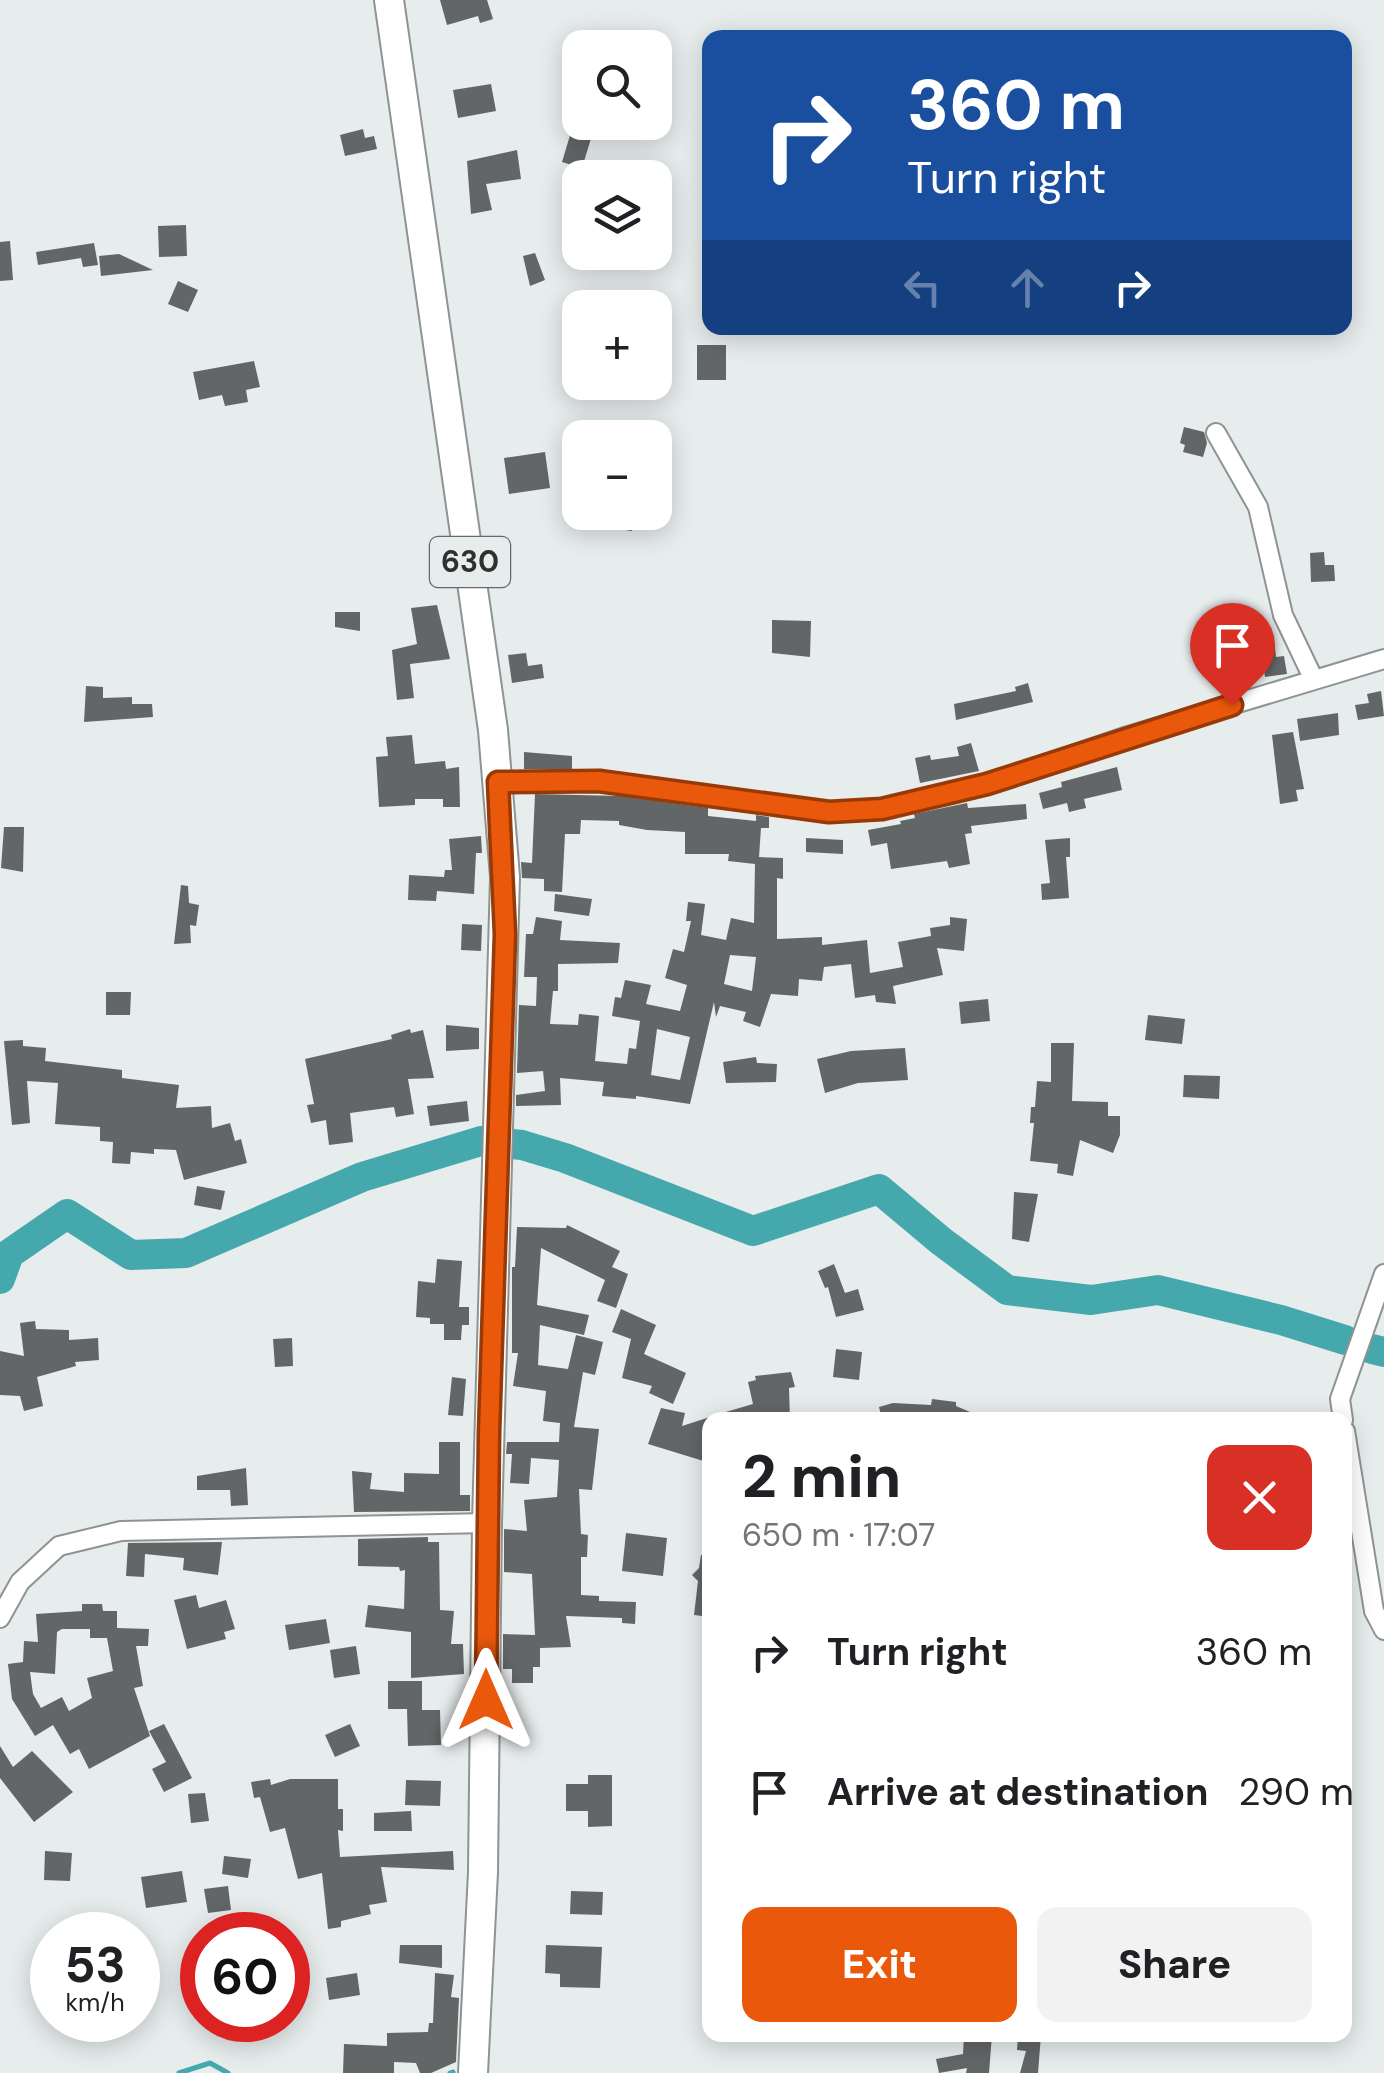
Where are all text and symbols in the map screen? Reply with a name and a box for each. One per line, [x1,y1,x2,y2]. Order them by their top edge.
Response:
map controls [562,30,672,530]
button: search [562,30,672,140]
text: 360 m [907,60,1125,151]
icon: right [742,70,872,200]
text: Turn right [907,148,1106,207]
button: layers [562,160,672,270]
icon: left [895,260,950,315]
icon: ahead [1000,260,1055,315]
icon: right [1105,260,1160,315]
button: + [562,290,672,400]
button: − [562,420,672,530]
road number: 630 [430,537,510,587]
pin [1190,603,1275,706]
icon: arrive [1205,618,1260,673]
text: 2 min [742,1437,901,1516]
button: close [1207,1445,1312,1550]
text: 650 m · 17:07 [742,1514,935,1556]
icon: right [742,1625,797,1680]
text: Turn right [827,1627,1008,1677]
text: 360 m [1196,1627,1312,1677]
position arrow [434,1648,538,1752]
icon: arrive [742,1765,797,1820]
text: Arrive at destination [827,1767,1209,1817]
text: 290 m [1239,1767,1354,1817]
button: Exit [742,1907,1017,2022]
button: Share [1037,1907,1312,2022]
speed limit sign: 60 [180,1912,310,2042]
text: 53 [64,1932,126,1998]
text: km/h [65,1986,125,2019]

